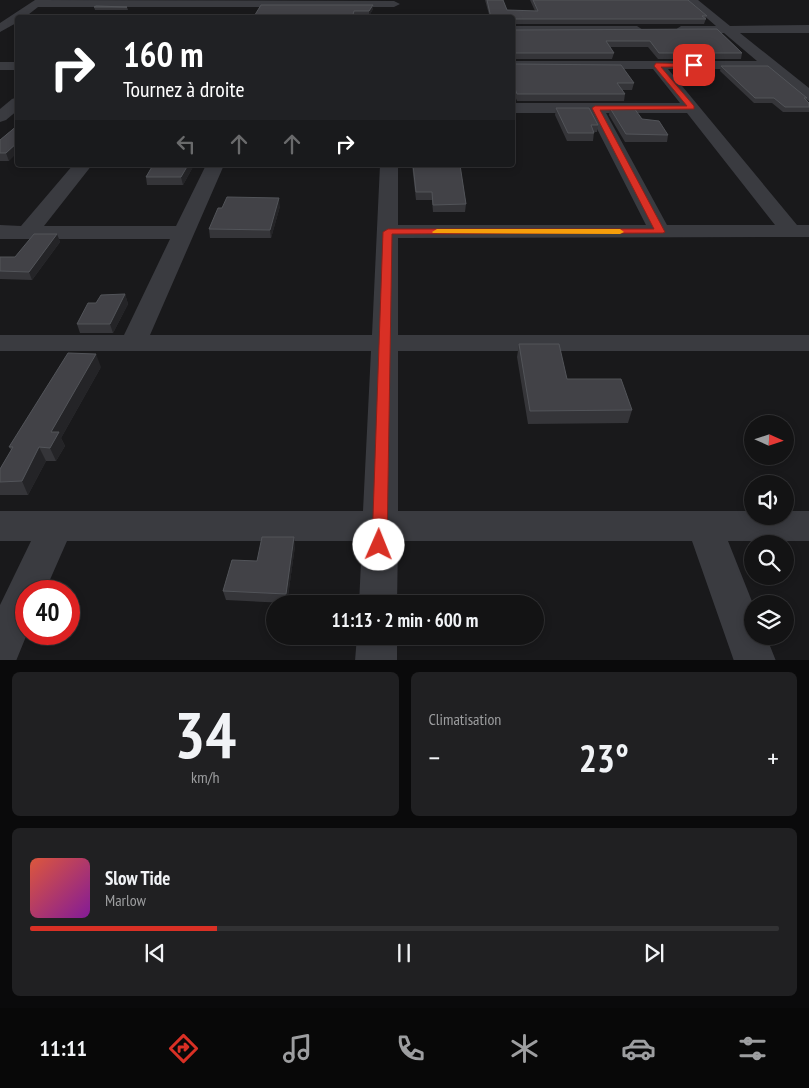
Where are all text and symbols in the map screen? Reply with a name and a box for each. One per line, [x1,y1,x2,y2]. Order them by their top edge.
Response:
text: 160 m [123,31,204,77]
icon: right [40,35,105,100]
pin [673,44,715,86]
icon: arrive [680,51,708,79]
text: Tournez à droite [123,75,245,103]
icon: left [172,130,200,158]
icon: ahead [225,130,253,158]
icon: ahead [278,130,306,158]
icon: right [331,130,359,158]
north arrow [744,415,794,465]
map controls [744,415,794,645]
button: sound [744,475,794,525]
position arrow [352,518,404,570]
button: search [744,535,794,585]
speed limit sign: 40 [15,580,80,645]
button: layers [744,595,794,645]
text: 11:13 · 2 min · 600 m [332,608,478,632]
text: 34 [174,692,236,776]
text: Climatisation [429,709,501,729]
text: 23° [579,733,629,782]
text: − [429,739,440,776]
text: + [767,739,779,776]
text: km/h [191,767,219,787]
text: Slow Tide [105,866,170,890]
text: Marlow [105,890,146,910]
icon: previous [141,939,169,967]
icon: pause [390,939,418,967]
icon: next [640,939,668,967]
icon: directions [166,1031,201,1066]
icon: music [280,1031,315,1066]
icon: phone [393,1031,428,1066]
icon: climate [507,1031,542,1066]
icon: car [621,1031,656,1066]
icon: filters [735,1031,770,1066]
text: 11:11 [39,1034,87,1062]

